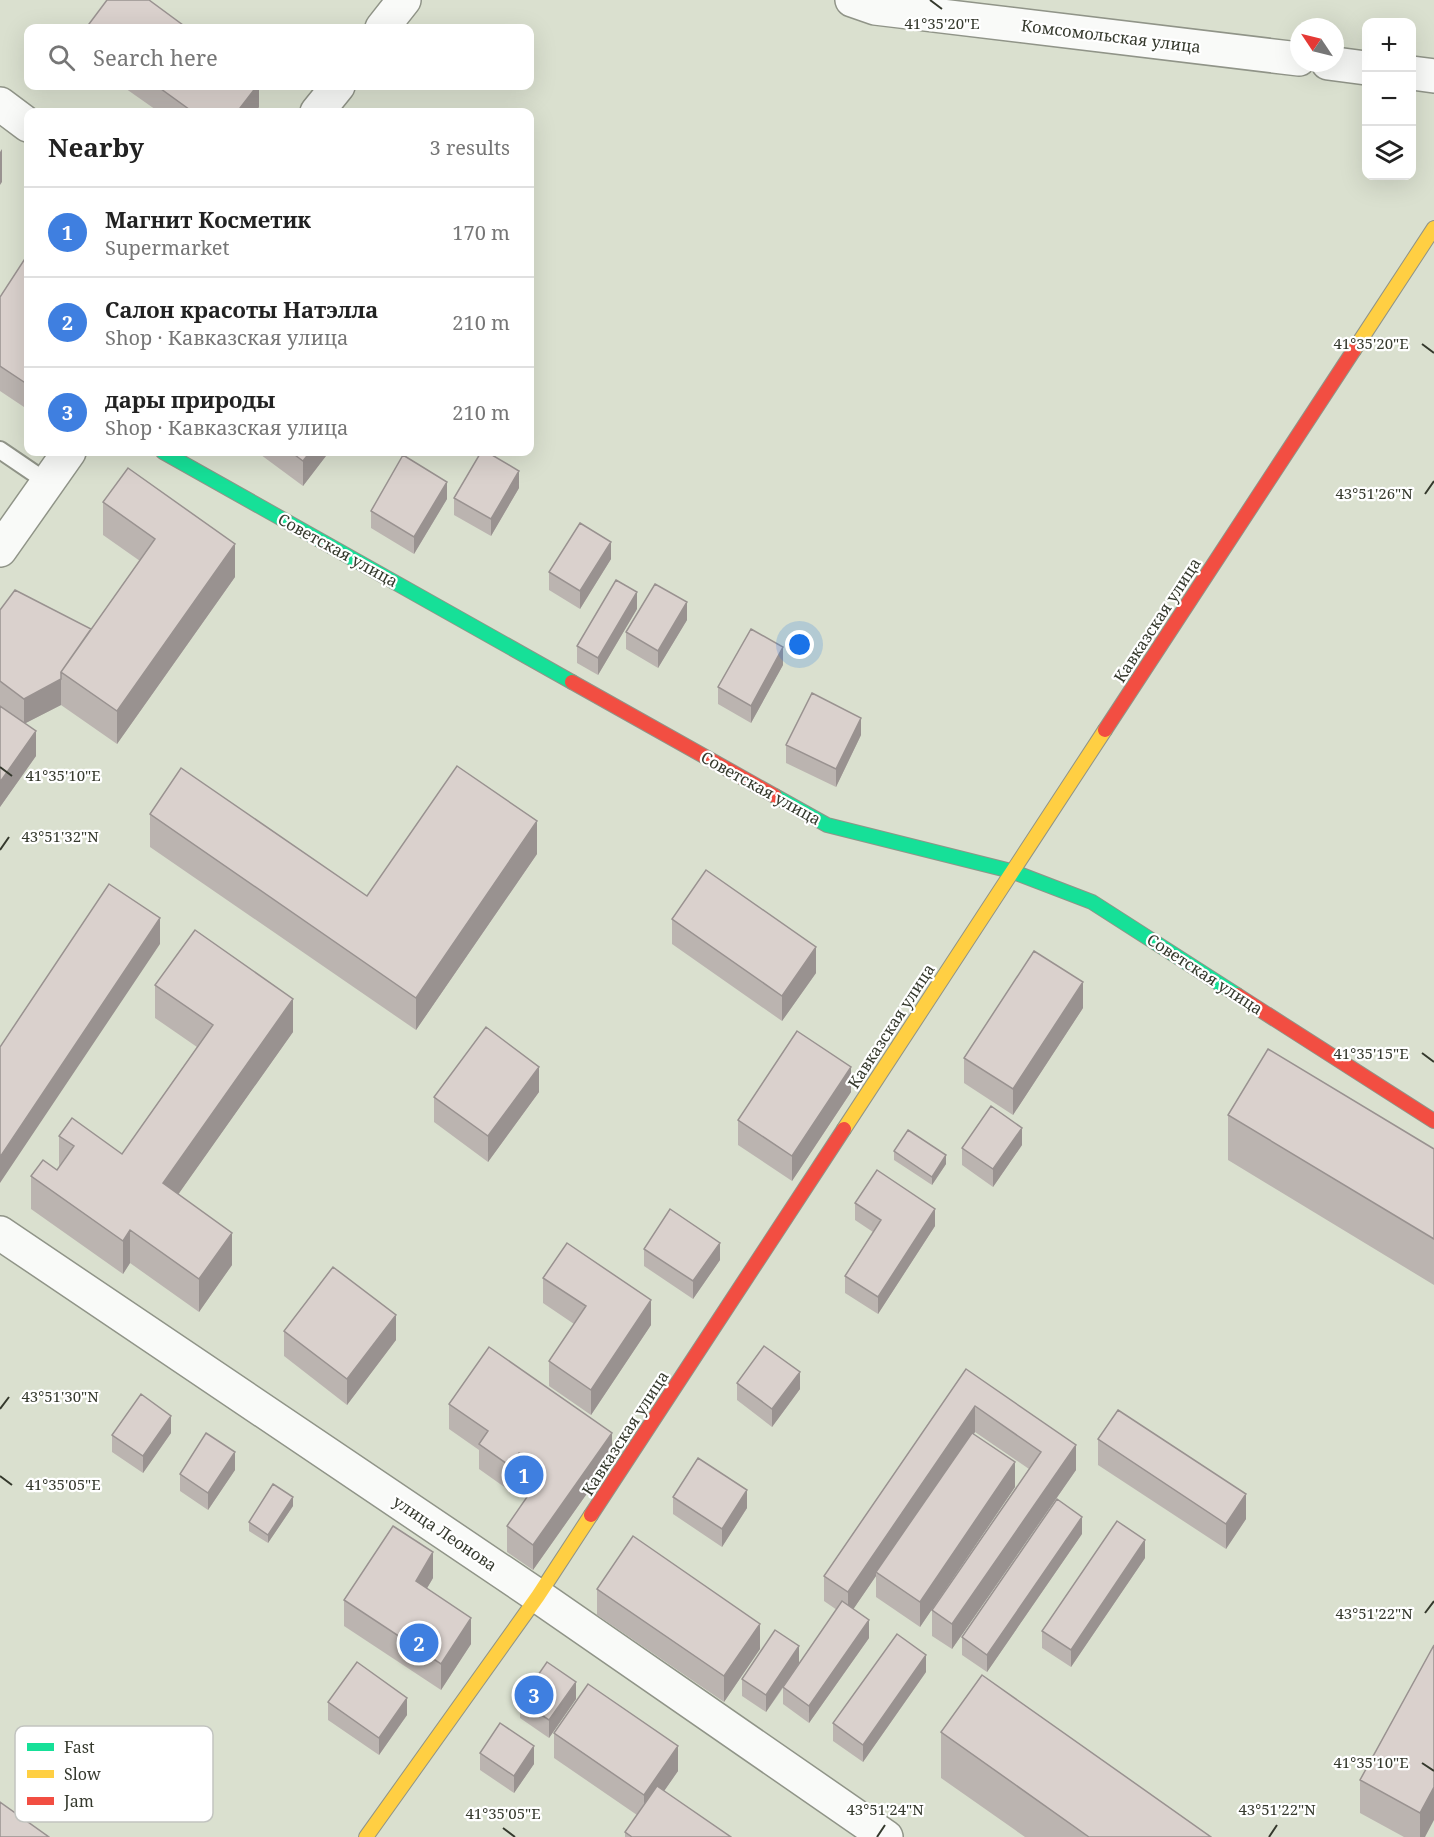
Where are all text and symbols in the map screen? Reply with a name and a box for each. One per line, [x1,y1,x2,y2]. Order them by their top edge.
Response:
text: 41°35'20"E [904,13,980,33]
street label: Комсомольская улица [1020,14,1202,58]
north arrow [1290,18,1344,72]
map controls [1362,18,1416,180]
button: + [1362,18,1416,72]
search box [24,24,534,90]
icon: search [45,41,78,74]
text: Search here [93,42,218,72]
button: − [1362,72,1416,126]
button: layers [1362,126,1416,180]
text: Nearby [48,129,144,165]
text: 3 results [430,134,510,161]
text: Магнит Косметик [105,204,311,234]
text: 1 [62,219,73,246]
text: 170 m [452,219,510,246]
text: Supermarket [105,234,230,261]
text: Салон красоты Натэлла [105,294,378,324]
text: 2 [62,309,73,336]
text: 210 m [452,309,510,336]
text: Shop · Кавказская улица [105,324,349,351]
text: 41°35'20"E [1333,333,1409,353]
text: дары природы [105,384,275,414]
text: 3 [62,399,73,426]
text: 210 m [452,399,510,426]
text: Shop · Кавказская улица [105,414,349,441]
text: 43°51'26"N [1335,483,1413,503]
street label: Советская улица [274,508,402,592]
street label: Кавказская улица [1108,553,1206,687]
your location [785,630,814,659]
street label: Советская улица [697,746,825,830]
text: 41°35'10"E [25,765,101,785]
text: 43°51'32"N [21,826,99,846]
street label: Советская улица [1143,928,1267,1020]
street label: Кавказская улица [842,959,940,1093]
text: 41°35'15"E [1333,1043,1409,1063]
street label: Кавказская улица [576,1366,674,1500]
text: 43°51'30"N [21,1386,99,1406]
pin: 1 [504,1452,544,1498]
text: 41°35'05"E [25,1474,101,1494]
street label: улица Леонова [389,1490,501,1576]
text: 43°51'22"N [1335,1603,1413,1623]
pin: 2 [400,1620,438,1666]
pin: 3 [514,1672,554,1718]
legend [15,1726,213,1822]
text: Fast [64,1736,95,1758]
text: 41°35'10"E [1333,1752,1409,1772]
text: Slow [64,1763,101,1785]
text: Jam [63,1790,94,1812]
text: 43°51'24"N [846,1799,924,1819]
text: 43°51'22"N [1238,1799,1316,1819]
text: 41°35'05"E [465,1803,541,1823]

